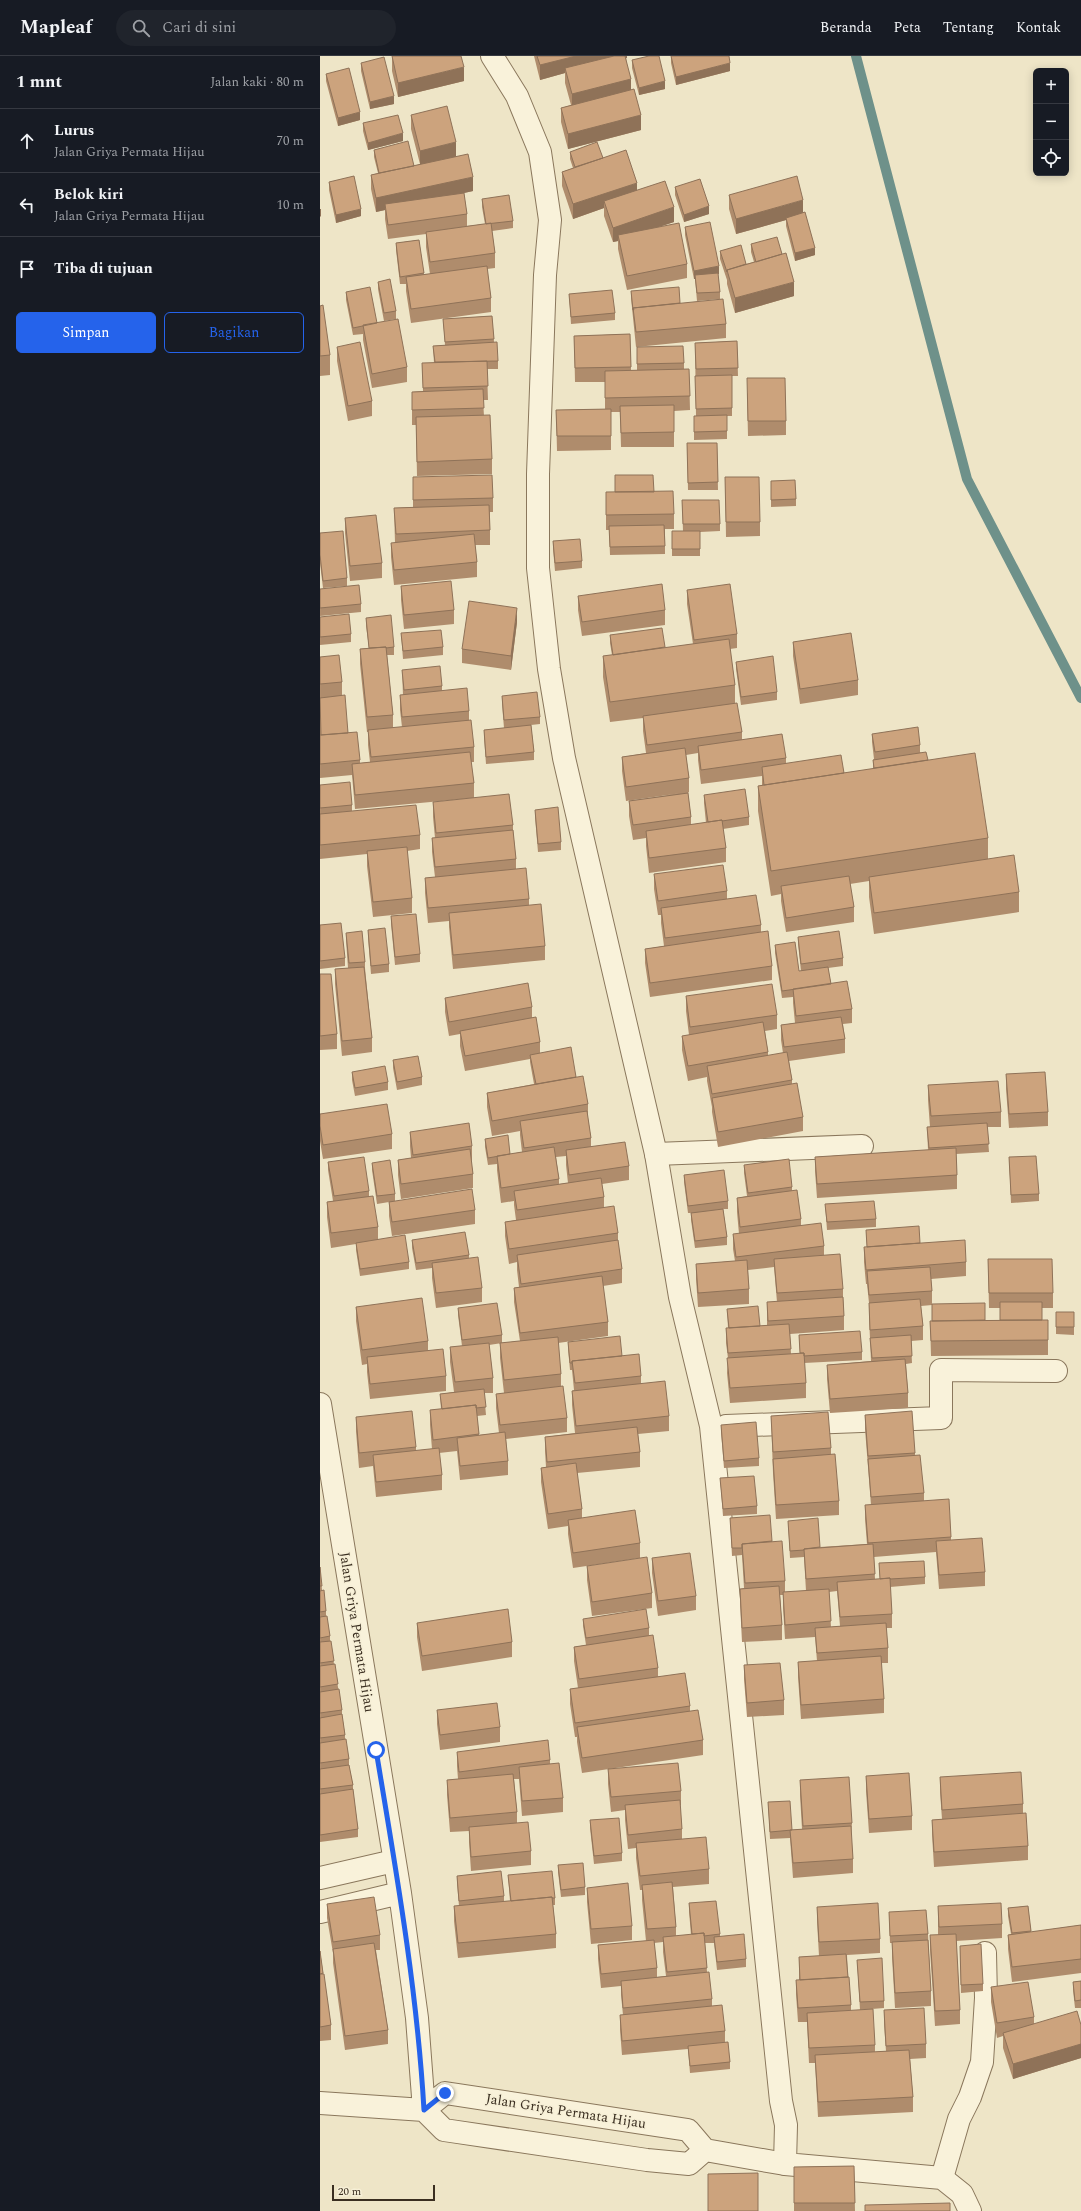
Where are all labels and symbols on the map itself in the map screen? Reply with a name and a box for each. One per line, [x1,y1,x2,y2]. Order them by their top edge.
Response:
street label: Jalan Griya Permata Hijau [334,1550,380,1714]
route start [367,1741,385,1759]
route end [436,2084,454,2102]
street label: Jalan Griya Permata Hijau [484,2088,648,2134]
scale bar [332,2183,435,2202]

